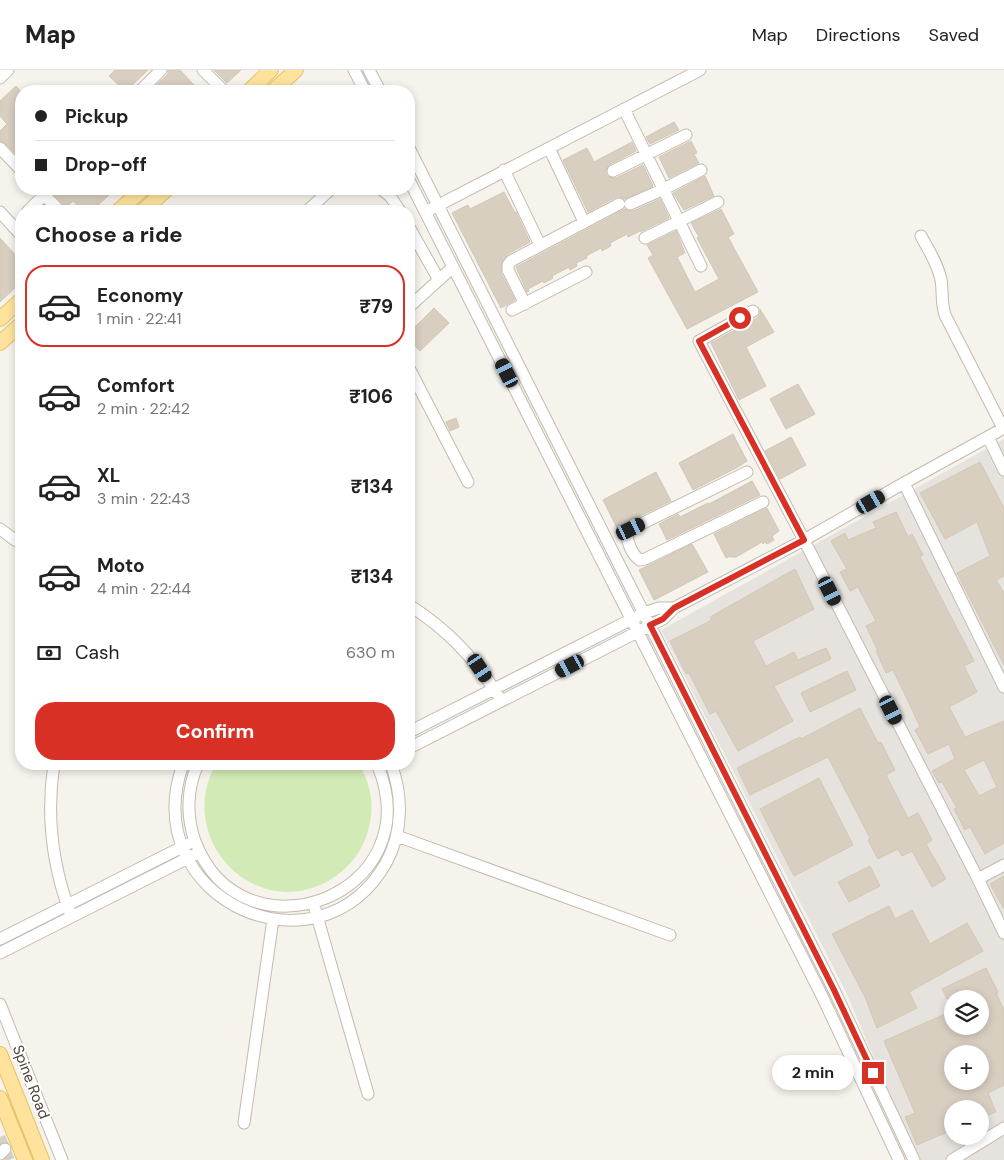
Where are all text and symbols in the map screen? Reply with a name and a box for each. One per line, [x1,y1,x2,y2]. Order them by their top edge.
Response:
text: Map [25,19,76,50]
text: Map [752,23,788,47]
text: Directions [816,23,901,47]
text: Saved [929,23,979,47]
text: Pickup [65,104,129,129]
text: Drop-off [65,152,147,177]
text: Choose a ride [35,220,183,249]
text: Economy [97,283,184,308]
icon: car [37,284,82,329]
text: ₹79 [359,294,393,319]
route start [729,307,751,329]
text: 1 min · 22:41 [97,308,182,329]
car [493,356,520,390]
text: Comfort [97,373,175,398]
icon: car [37,374,82,419]
text: ₹106 [349,384,393,409]
text: 2 min · 22:42 [97,398,190,419]
text: XL [97,463,120,488]
icon: car [37,464,82,509]
text: ₹134 [351,474,393,499]
text: 3 min · 22:43 [97,488,191,509]
car [854,488,887,516]
car [614,516,647,542]
text: Moto [97,553,145,578]
icon: car [37,554,82,599]
text: ₹134 [351,564,393,589]
car [816,574,843,608]
text: 4 min · 22:44 [97,578,191,599]
icon: cash [35,639,63,667]
text: Cash [75,640,119,665]
text: 630 m [346,642,395,663]
car [465,651,494,685]
car [553,652,586,680]
car [877,693,904,727]
button: Confirm [35,702,395,760]
map controls [944,990,989,1145]
button: layers [944,990,989,1035]
street label: Spine Road [8,1042,54,1122]
button: + [944,1045,989,1090]
callout: 2 min [773,1056,856,1090]
text: 2 min [792,1062,834,1083]
route end [862,1062,884,1084]
button: − [944,1100,989,1145]

